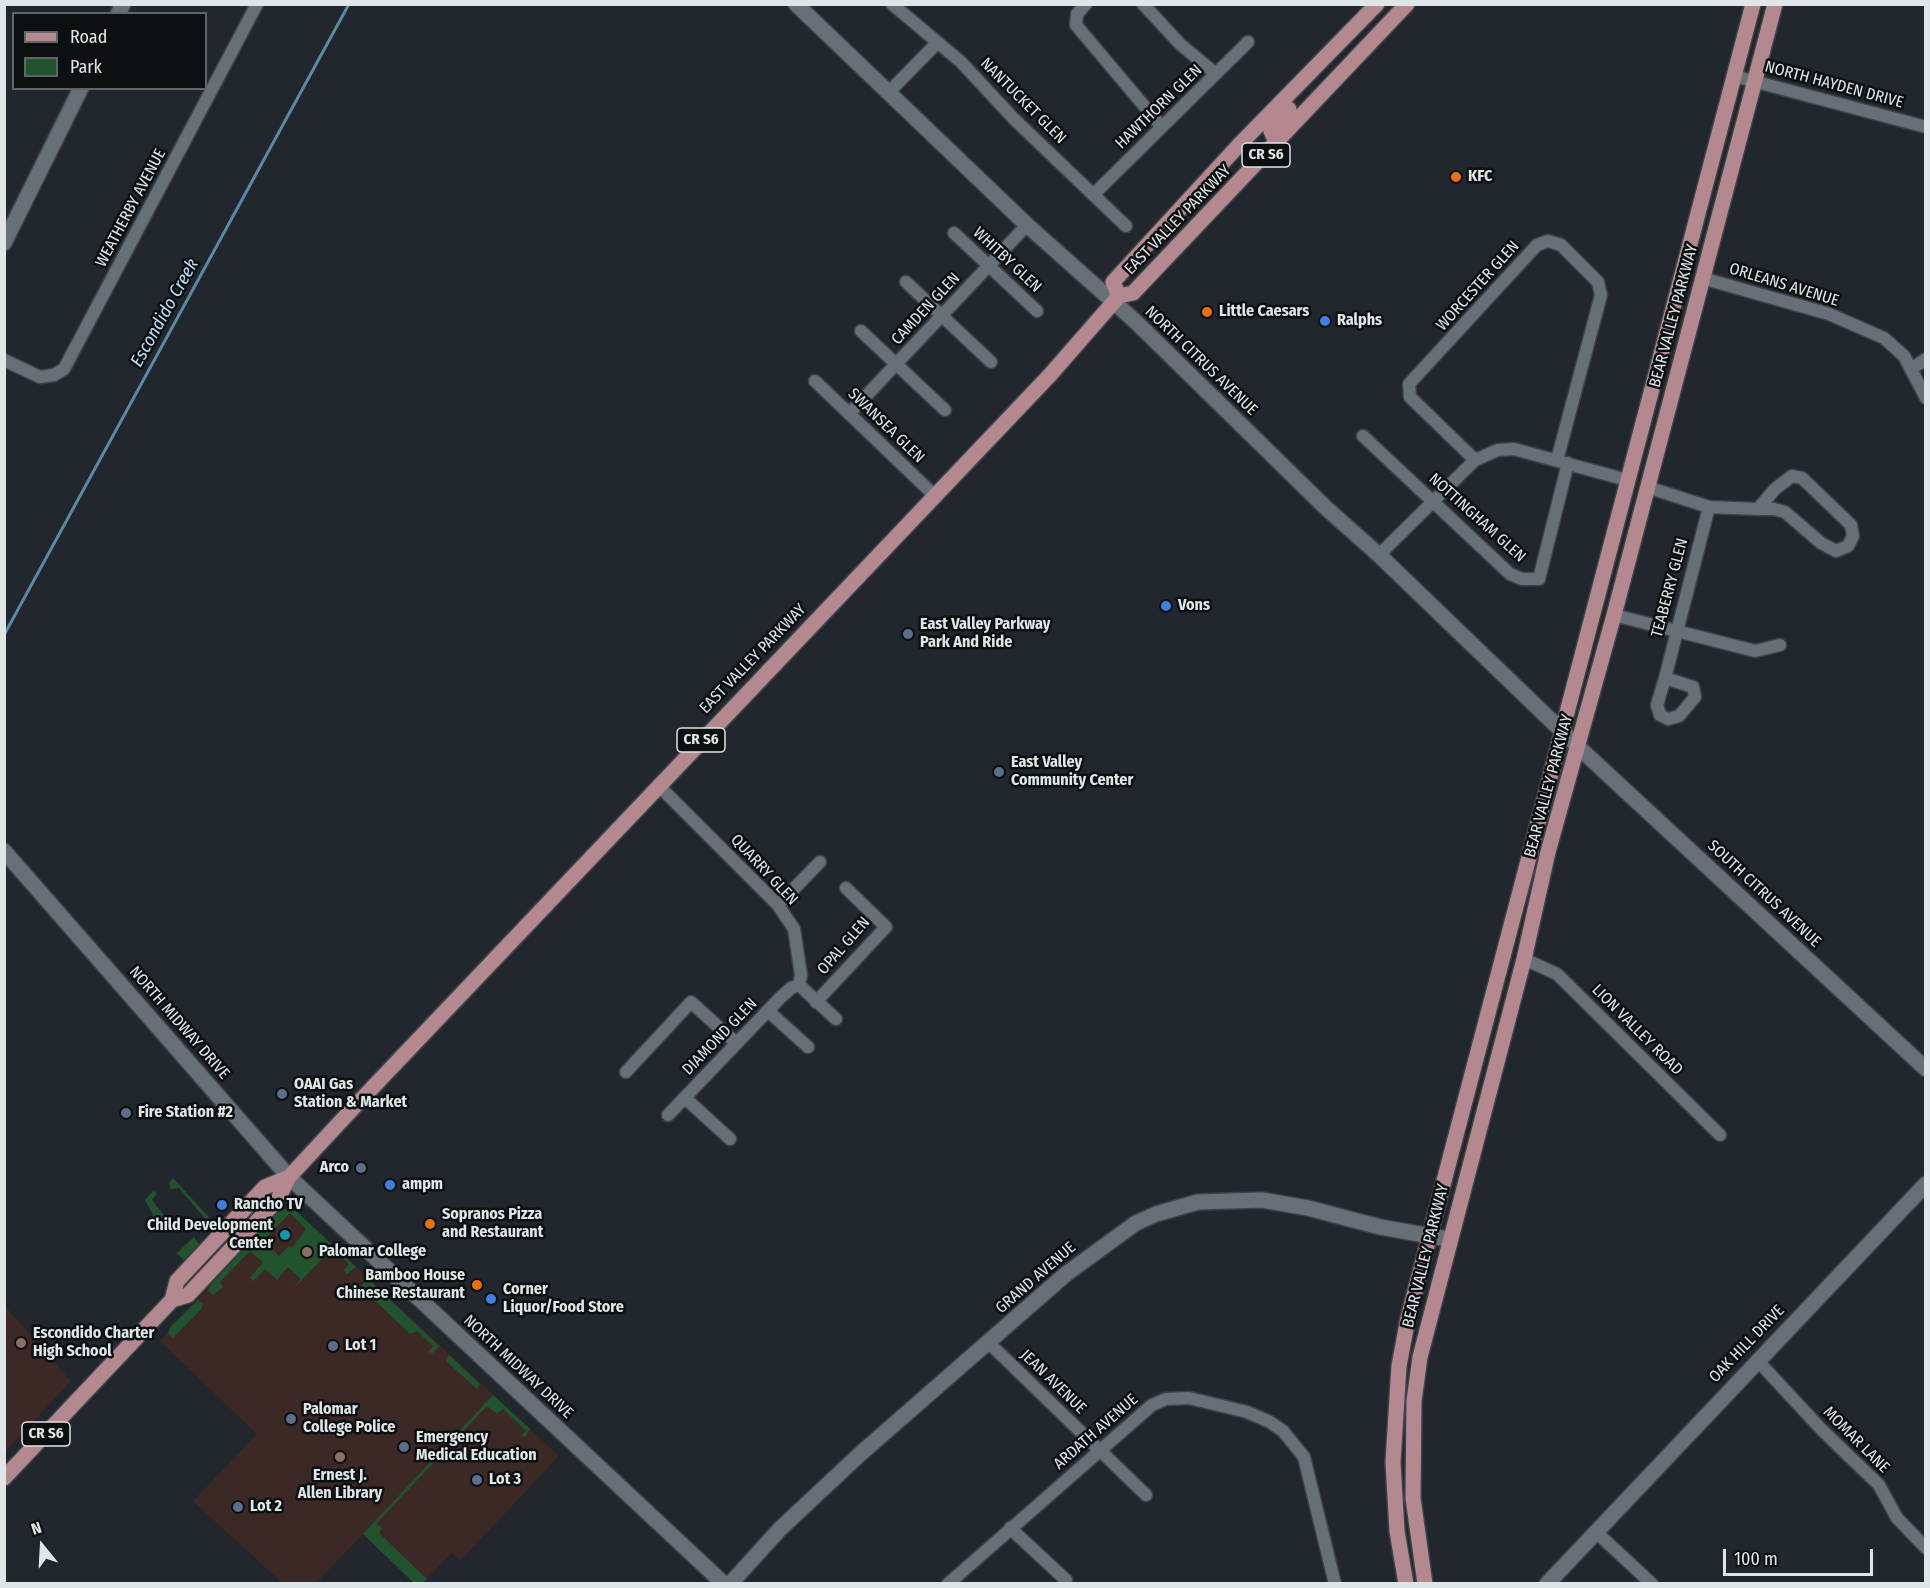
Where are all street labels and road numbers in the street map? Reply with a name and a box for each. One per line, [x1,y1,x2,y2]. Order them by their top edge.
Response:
street label: NANTUCKET GLEN [976,54,1070,148]
street label: NORTH HAYDEN DRIVE [1763,57,1905,113]
street label: HAWTHORN GLEN [1112,61,1206,153]
road number: CR S6 [1242,143,1290,167]
street label: WEATHERBY AVENUE [92,146,170,270]
street label: EAST VALLEY PARKWAY [1121,161,1235,279]
street label: WHITBY GLEN [969,223,1045,297]
street label: WORCESTER GLEN [1433,237,1523,335]
street label: BEAR VALLEY PARKWAY [1646,242,1702,390]
street label: ORLEANS AVENUE [1727,259,1841,311]
street label: CAMDEN GLEN [888,269,964,349]
street label: NORTH CITRUS AVENUE [1141,302,1261,420]
street label: SWANSEA GLEN [844,385,928,467]
street label: NOTTINGHAM GLEN [1425,469,1529,567]
street label: TEABERRY GLEN [1648,536,1692,640]
street label: EAST VALLEY PARKWAY [696,600,810,718]
street label: BEAR VALLEY PARKWAY [1521,712,1577,860]
road number: CR S6 [677,728,725,752]
street label: QUARRY GLEN [726,831,802,909]
street label: SOUTH CITRUS AVENUE [1703,836,1825,952]
street label: OPAL GLEN [814,913,874,979]
street label: NORTH MIDWAY DRIVE [125,963,233,1083]
street label: LION VALLEY ROAD [1588,981,1686,1079]
street label: DIAMOND GLEN [679,995,761,1079]
street label: BEAR VALLEY PARKWAY [1399,1182,1453,1330]
street label: GRAND AVENUE [992,1238,1080,1318]
street label: OAK HILL DRIVE [1705,1301,1789,1387]
street label: NORTH MIDWAY DRIVE [459,1311,577,1423]
street label: JEAN AVENUE [1016,1346,1090,1418]
street label: ARDATH AVENUE [1050,1390,1142,1474]
street label: MOMAR LANE [1819,1403,1893,1477]
road number: CR S6 [22,1422,70,1446]

